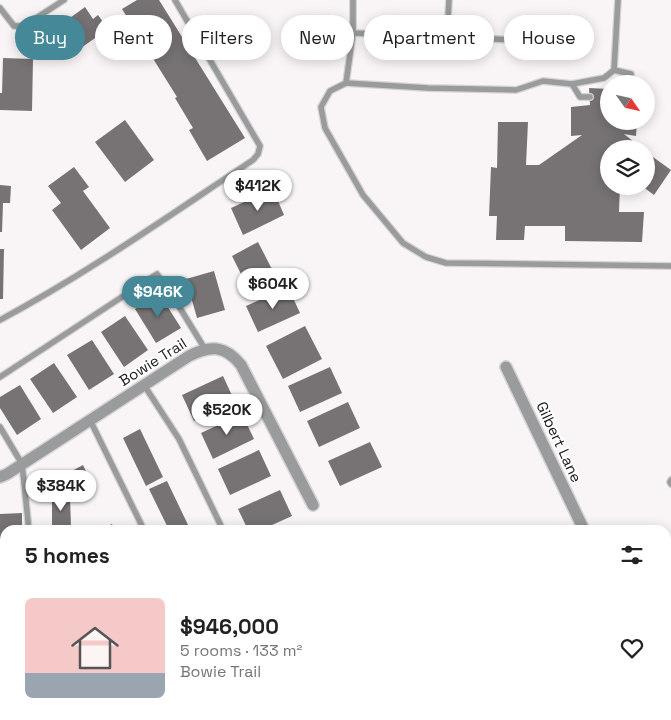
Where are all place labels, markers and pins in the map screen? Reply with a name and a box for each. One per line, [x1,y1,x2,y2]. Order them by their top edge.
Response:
pin: $412K [223,170,293,212]
pin: $604K [238,268,308,310]
pin: $946K [123,276,193,318]
pin: $520K [192,394,262,436]
pin: $384K [26,470,96,512]

